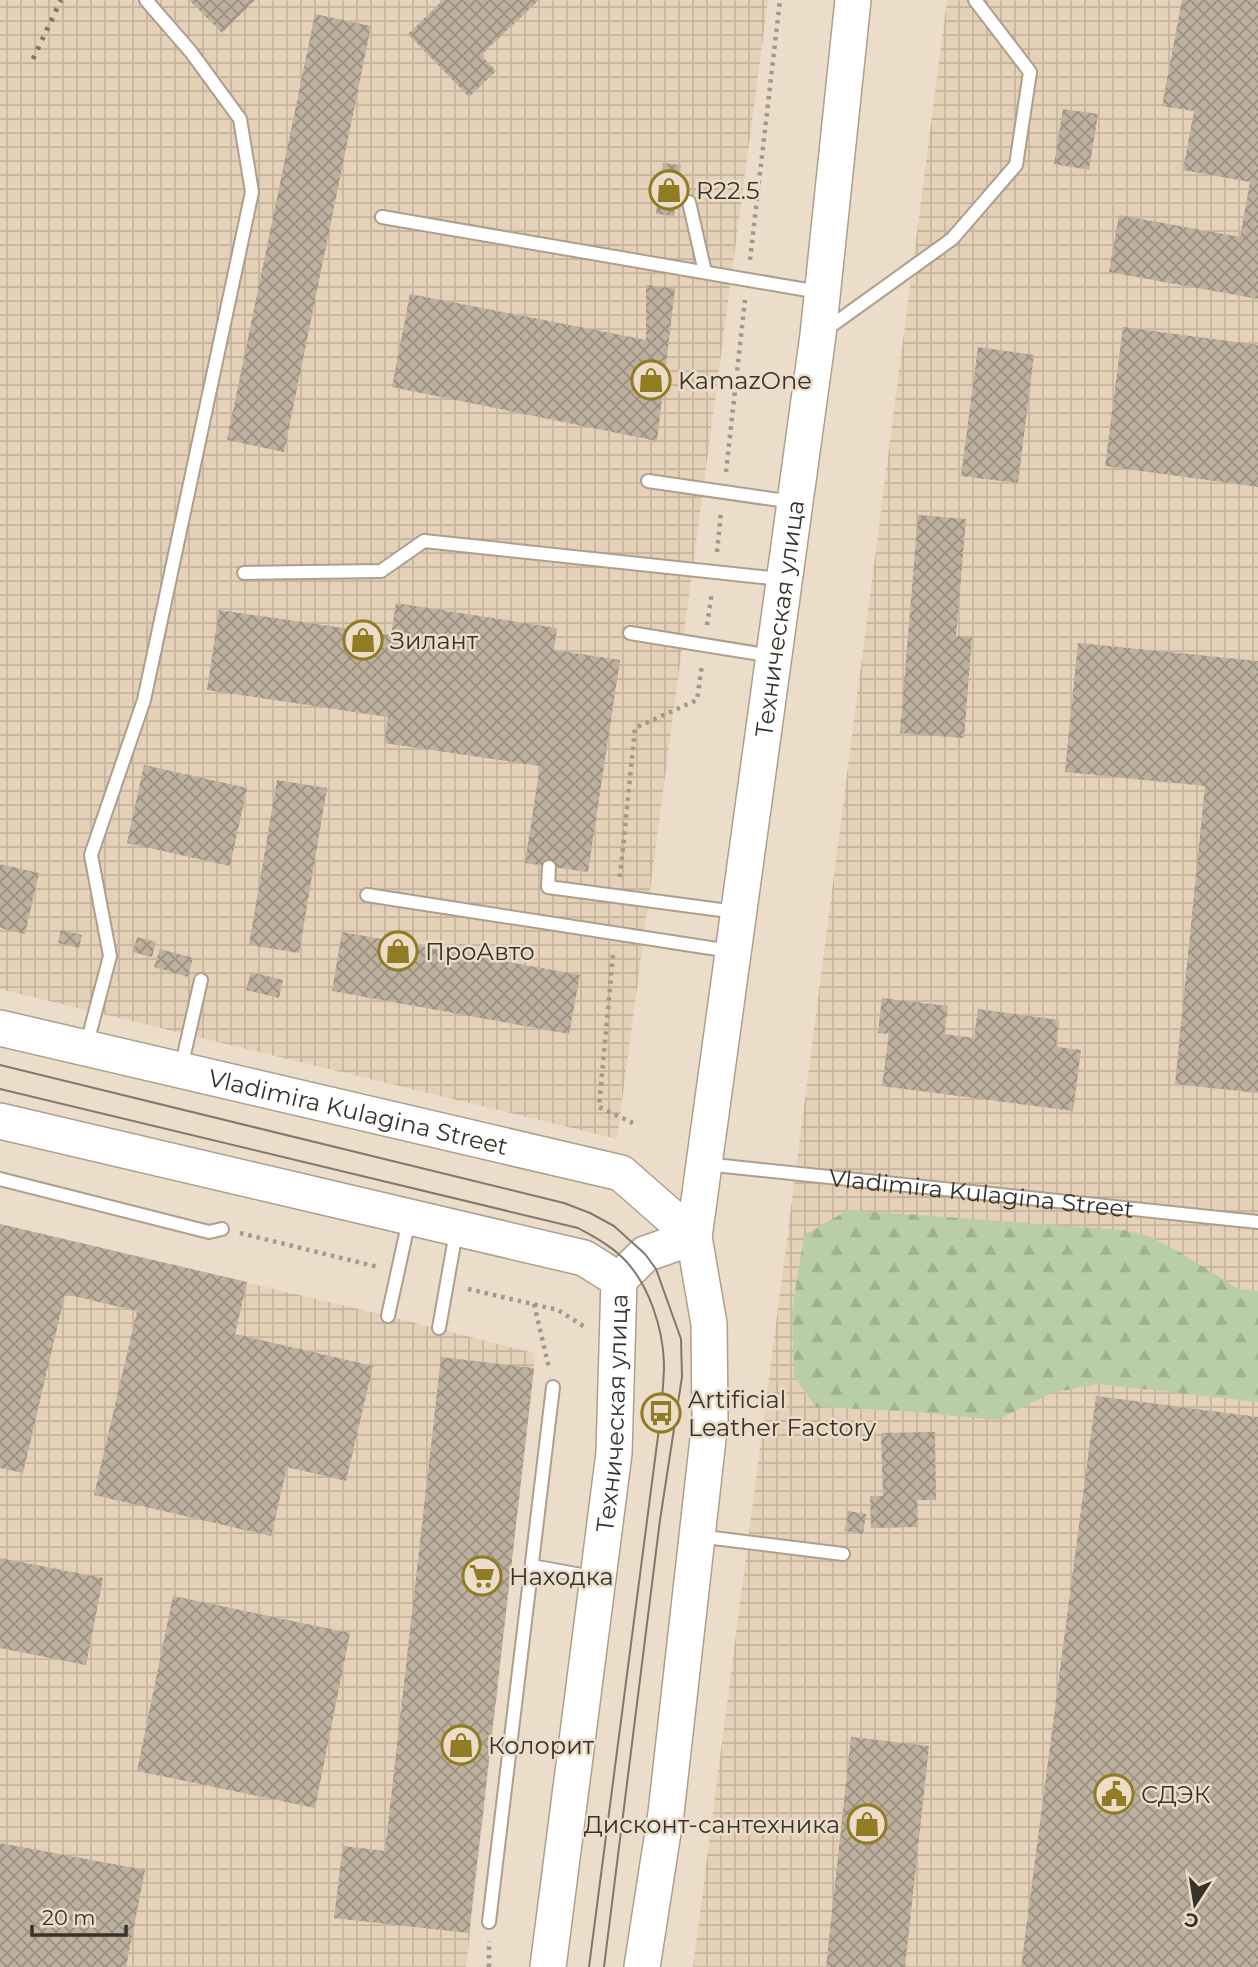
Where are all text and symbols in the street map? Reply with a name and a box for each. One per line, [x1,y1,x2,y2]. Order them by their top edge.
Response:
shop icon: R22.5 [648,169,690,211]
place label: R22.5 [696,176,760,205]
shop icon: KamazOne [630,359,672,401]
place label: KamazOne [678,366,812,395]
street label: Техническая улица [748,498,810,739]
shop icon: Зилант [342,619,384,661]
place label: Зилант [390,626,479,655]
shop icon: ПроАвто [377,930,419,972]
place label: ПроАвто [425,937,535,966]
street label: Vladimira Kulagina Street [206,1063,511,1161]
street label: Vladimira Kulagina Street [828,1163,1136,1223]
street label: Техническая улица [589,1293,633,1534]
place label: Artificial Leather Factory [688,1385,876,1442]
bus stop icon: Artificial Leather Factory [640,1392,682,1434]
supermarket icon: Находка [461,1555,503,1597]
place label: Находка [509,1562,613,1591]
shop icon: Колорит [440,1724,482,1766]
place label: Колорит [488,1731,595,1760]
public building icon: СДЭК [1093,1773,1135,1815]
place label: СДЭК [1141,1780,1211,1809]
shop icon: Дисконт-сантехника [846,1803,888,1845]
place label: Дисконт-сантехника [584,1810,840,1839]
north arrow [1160,1869,1230,1939]
scale bar [32,1894,126,1938]
text: 20 m [42,1905,96,1930]
text: С [1182,1907,1201,1933]

